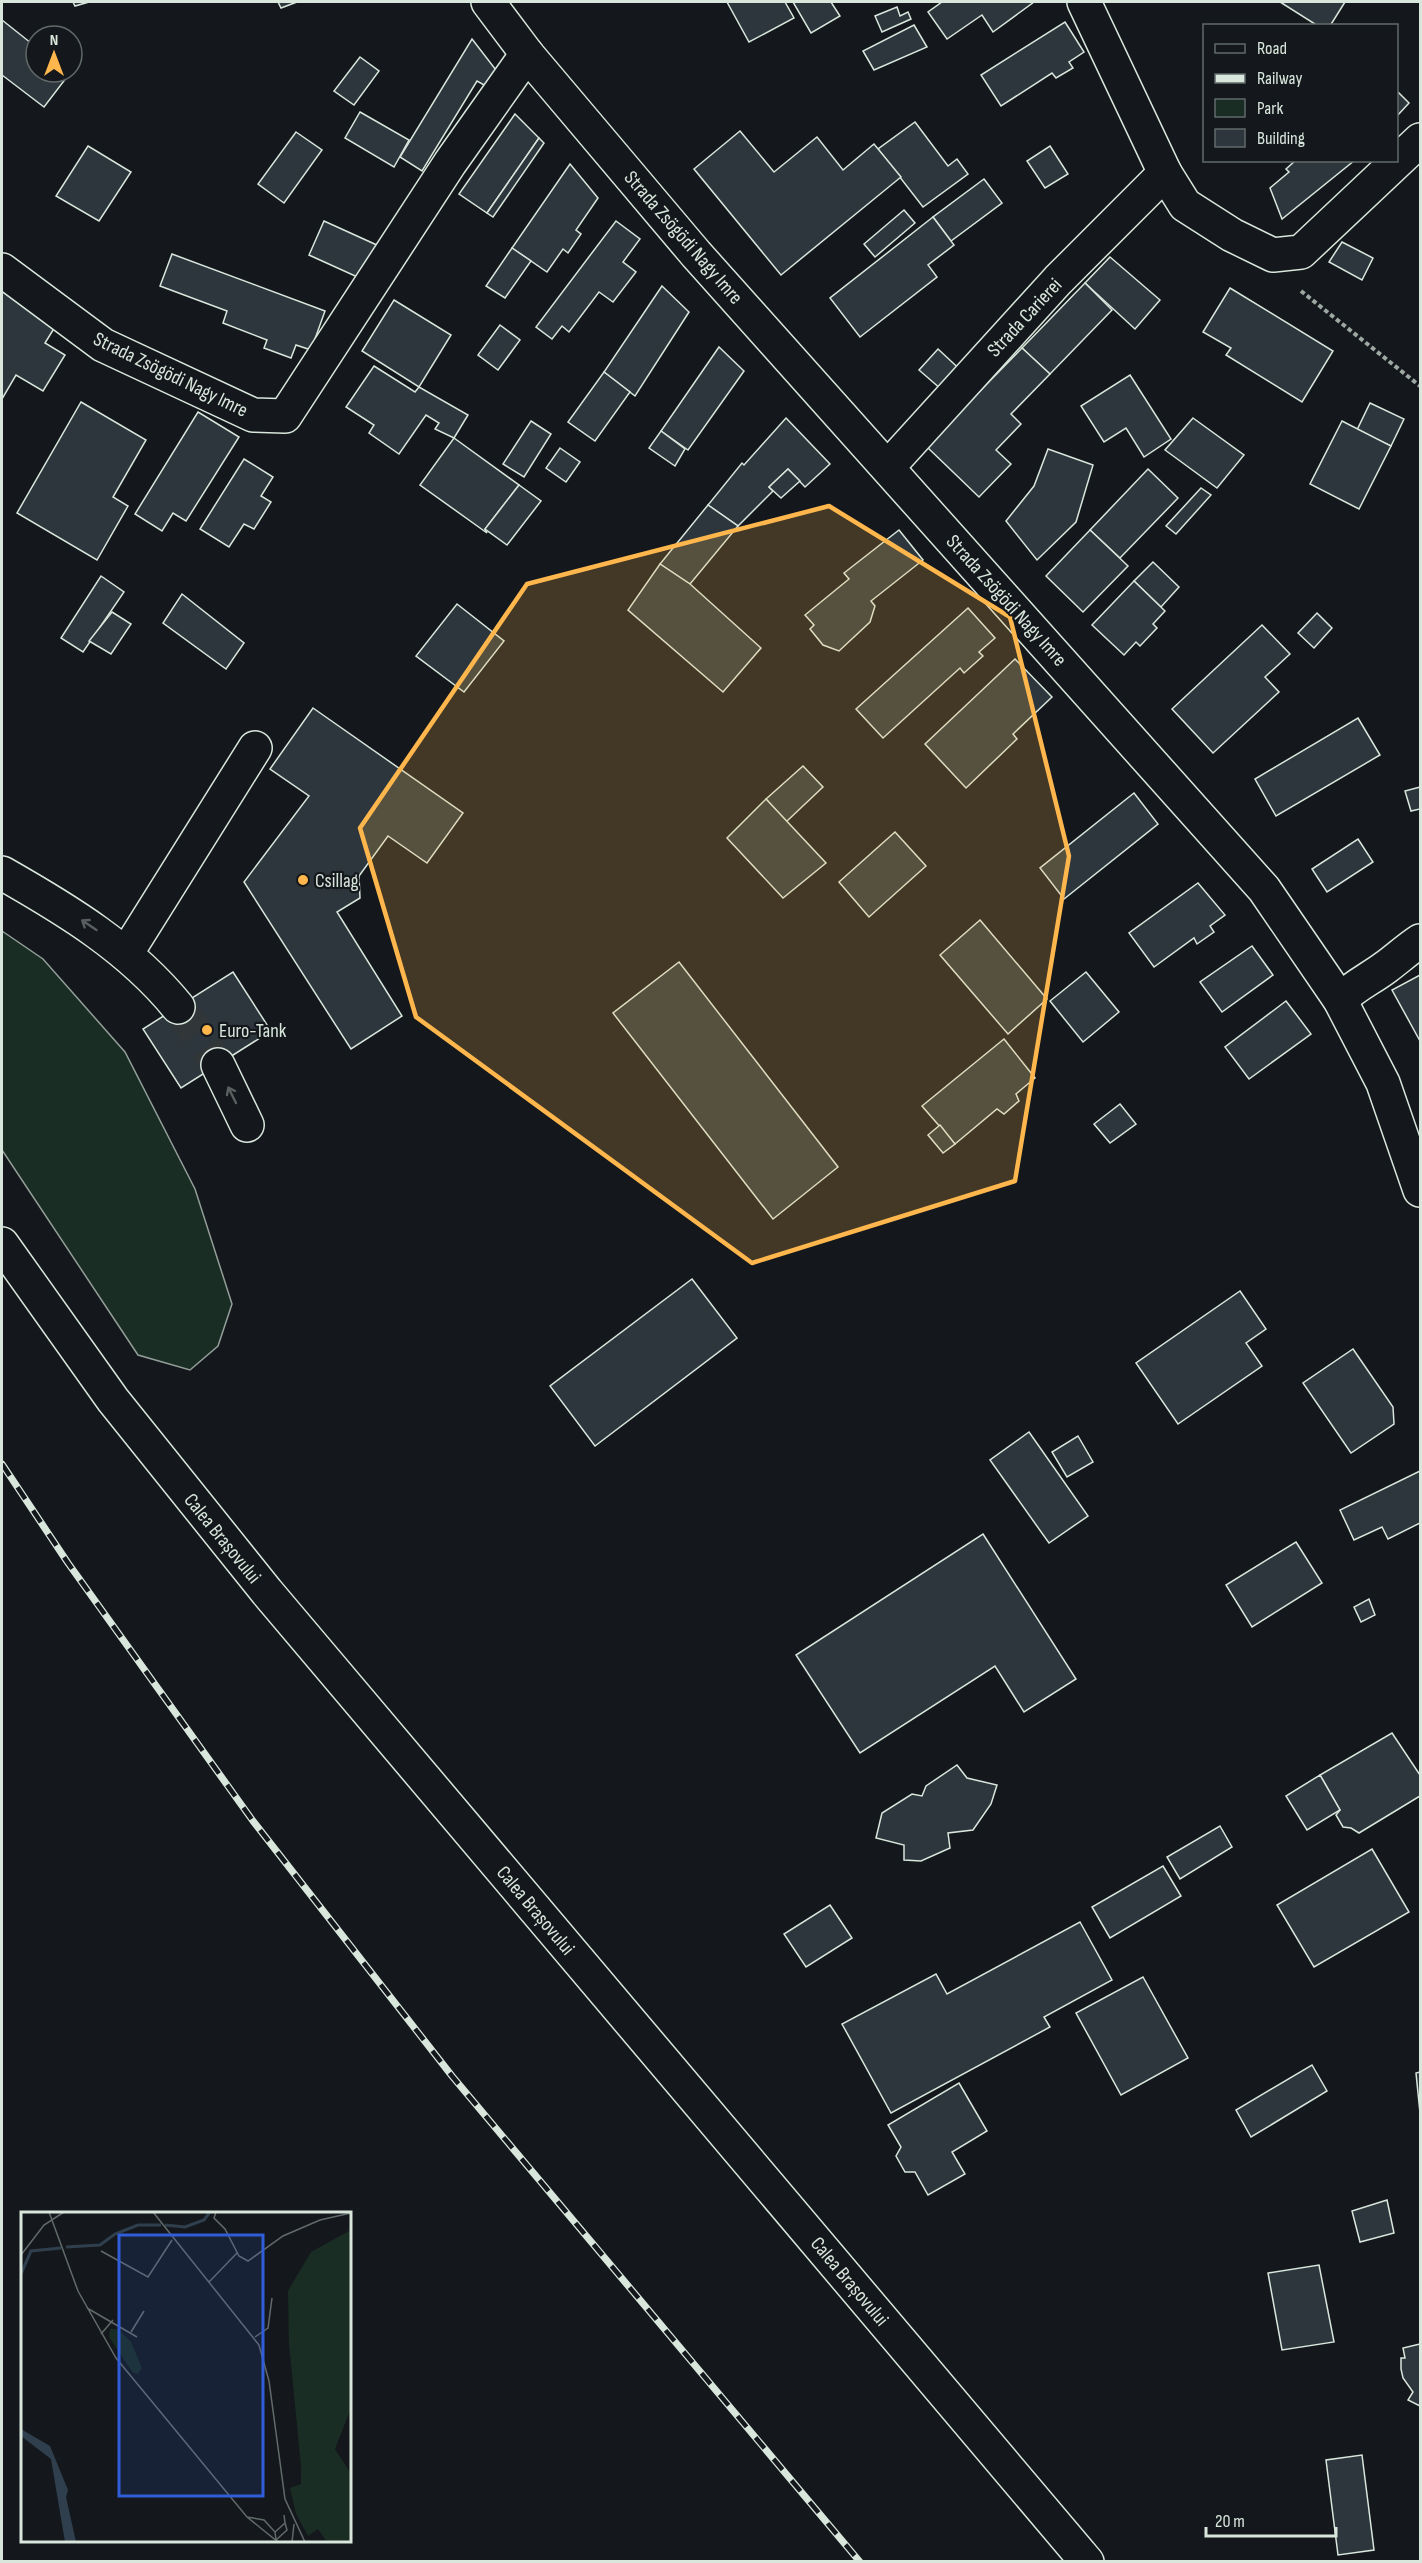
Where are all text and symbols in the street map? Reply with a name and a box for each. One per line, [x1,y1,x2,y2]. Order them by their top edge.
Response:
north arrow [24,24,84,84]
legend [1203,24,1398,162]
text: N [50,31,58,50]
text: Road [1257,38,1287,59]
text: Railway [1257,68,1302,89]
text: Park [1257,98,1283,119]
text: Building [1257,128,1305,149]
street label: Strada Zsögödi Nagy Imre [619,166,748,309]
street label: Strada Carierei [982,273,1067,362]
street label: Strada Zsögödi Nagy Imre [89,327,252,423]
street label: Strada Zsögödi Nagy Imre [941,530,1072,671]
place label: Csillag [315,869,359,893]
marker: Csillag [296,873,310,887]
one-way arrow [81,919,98,931]
place label: Euro-Tank [219,1019,287,1043]
marker: Euro-Tank [200,1023,214,1037]
one-way arrow [226,1087,238,1105]
street label: Calea Brașovului [179,1489,266,1589]
street label: Calea Brașovului [491,1861,579,1960]
inset map [21,2212,351,2542]
street label: Calea Brașovului [805,2232,893,2331]
scale bar [1206,2500,1336,2538]
text: 20 m [1215,2511,1245,2532]

